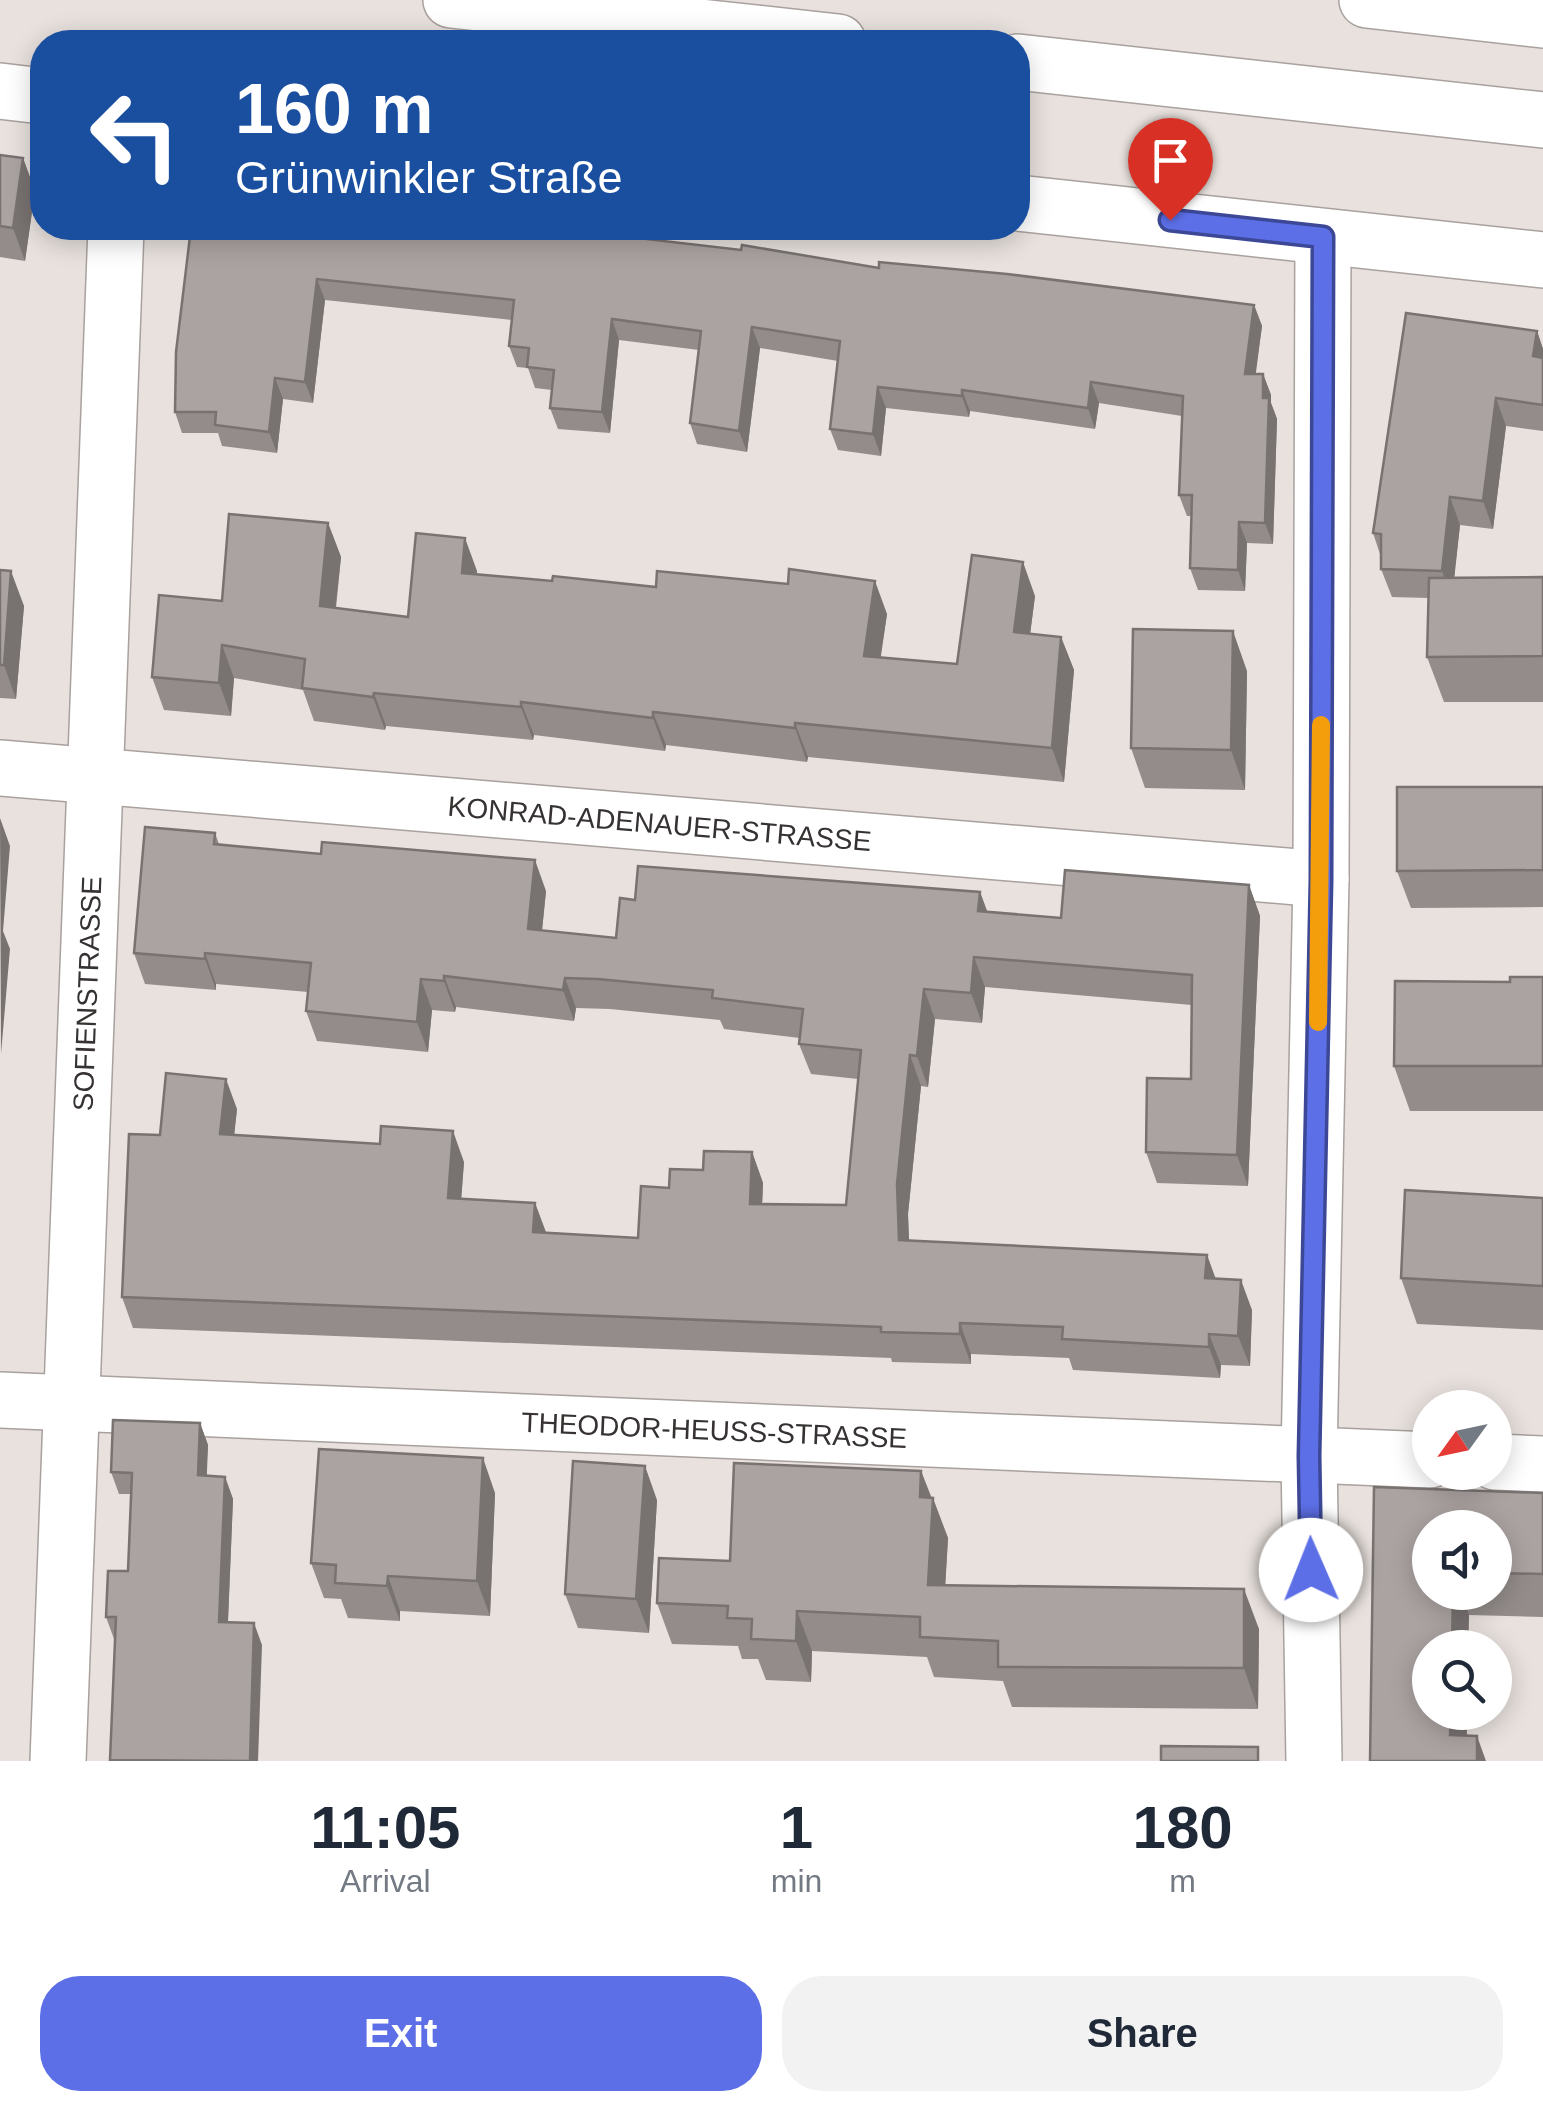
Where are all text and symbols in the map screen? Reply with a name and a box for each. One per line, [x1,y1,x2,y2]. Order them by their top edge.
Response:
icon: left [70,70,200,200]
text: 160 m [235,70,433,148]
pin [1128,118,1213,221]
icon: arrive [1143,133,1198,188]
text: Grünwinkler Straße [235,152,623,203]
street label: KONRAD-ADENAUER-STRASSE [447,791,873,857]
street label: SOFIENSTRASSE [68,876,107,1112]
north arrow [1412,1390,1512,1490]
map controls [1412,1390,1512,1730]
street label: THEODOR-HEUSS-STRASSE [521,1407,908,1454]
button: sound [1412,1510,1512,1610]
position arrow [1259,1518,1363,1622]
button: search [1412,1630,1512,1730]
text: 11:05 [310,1794,460,1861]
text: 1 [780,1794,813,1861]
text: 180 [1133,1794,1233,1861]
text: Arrival [340,1863,431,1899]
text: min [771,1863,822,1899]
text: m [1169,1863,1196,1899]
button: Exit [40,1976,762,2091]
button: Share [782,1976,1503,2091]

